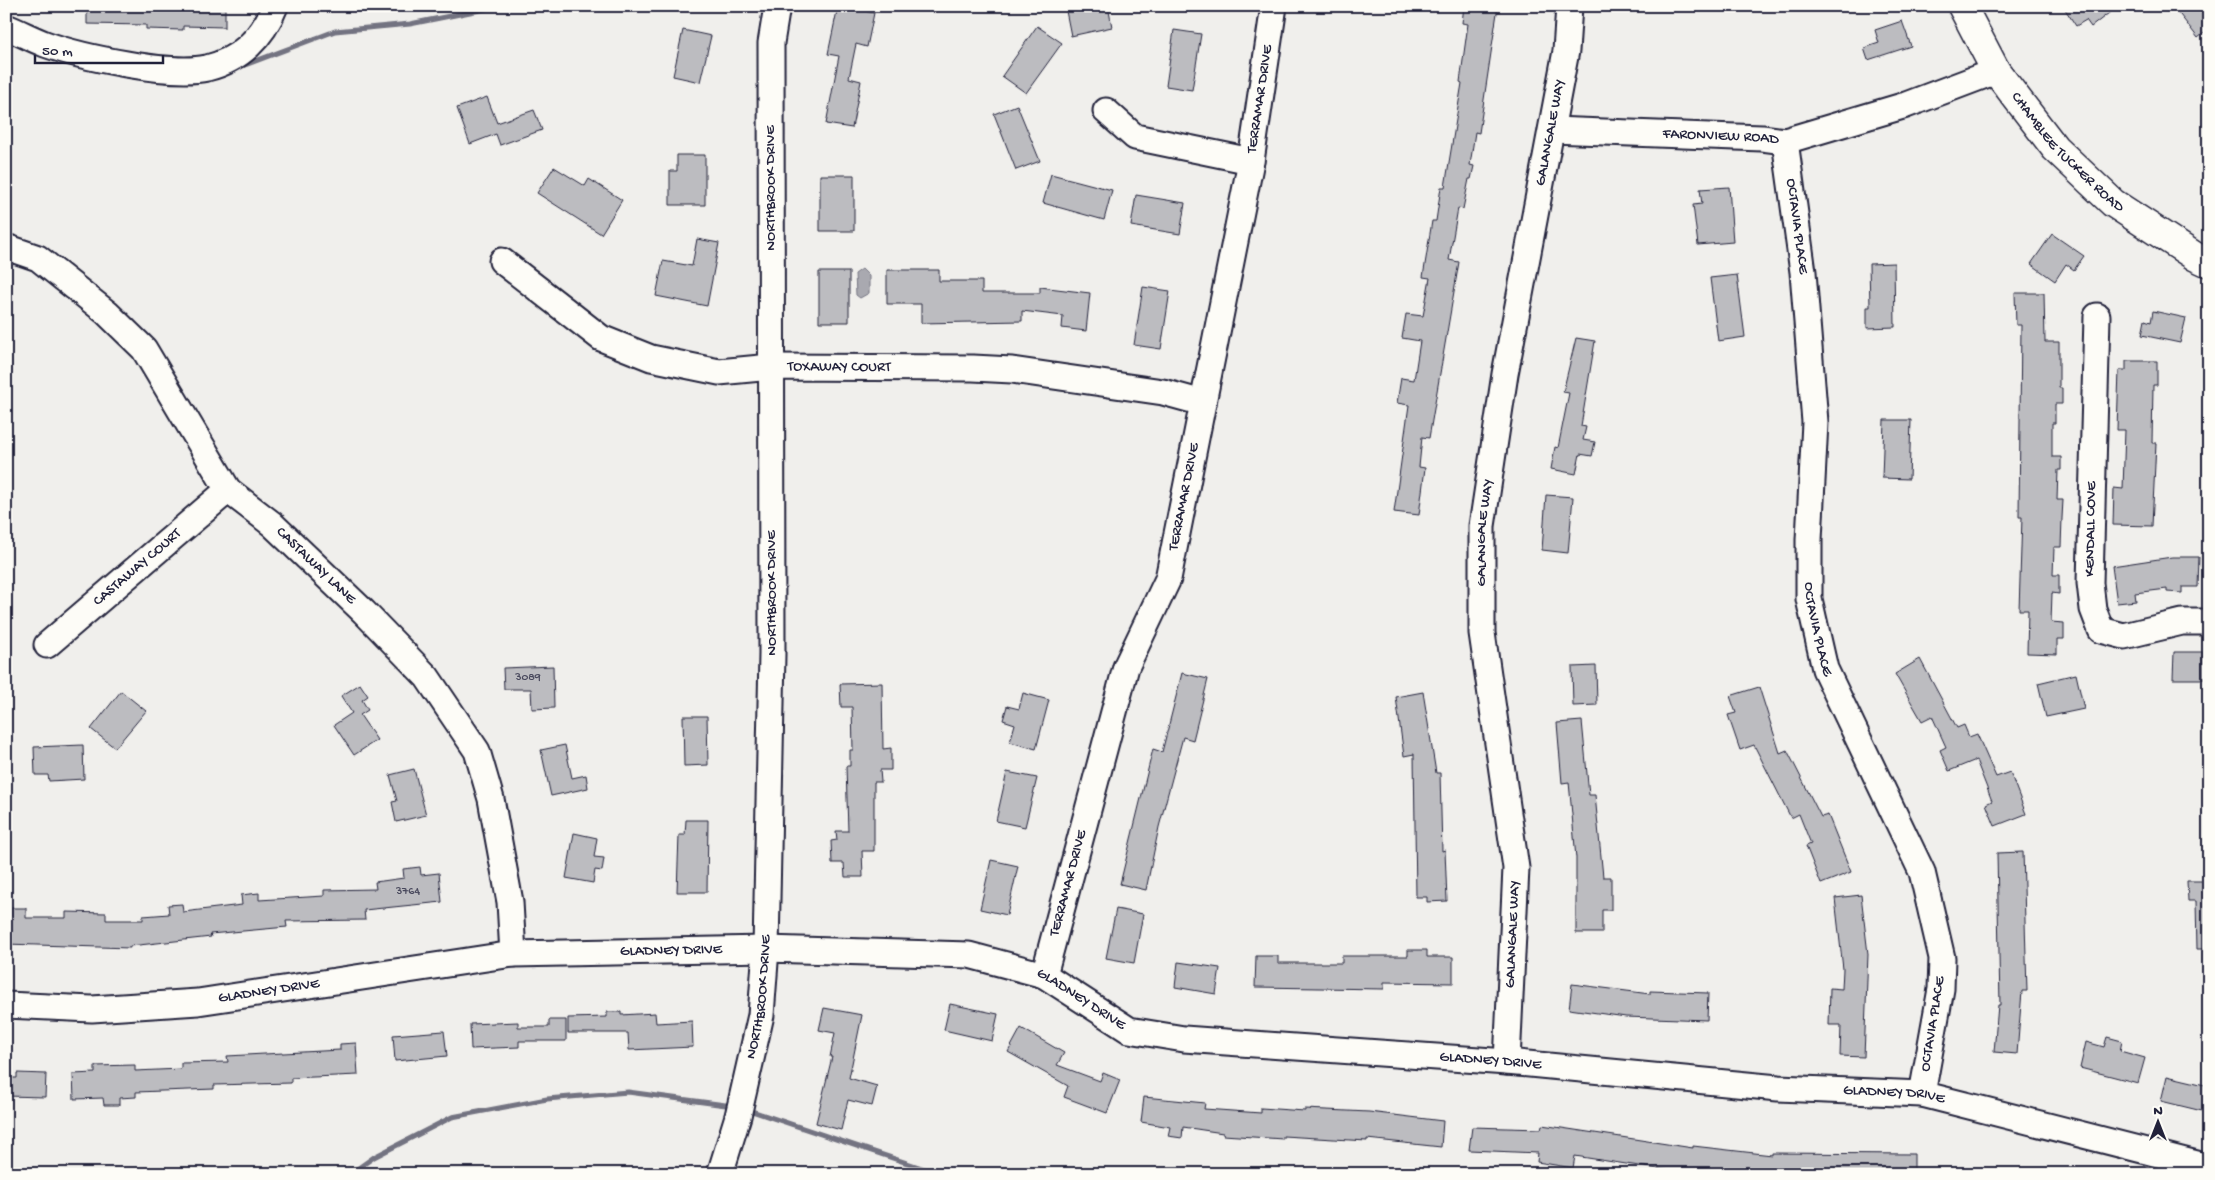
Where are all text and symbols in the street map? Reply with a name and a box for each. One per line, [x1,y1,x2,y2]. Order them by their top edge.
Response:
scale bar [35,32,162,64]
text: 50 m [42,43,73,61]
street label: TERRAMAR DRIVE [1243,43,1277,155]
street label: GALANGALE WAY [1532,78,1569,187]
street label: CHAMBLEE TUCKER ROAD [2007,89,2127,217]
street label: NORTHBROOK DRIVE [762,125,780,251]
street label: FARONVIEW ROAD [1661,125,1780,149]
street label: OCTAVIA PLACE [1781,177,1812,276]
street label: TOXAWAY COURT [786,358,892,377]
street label: TERRAMAR DRIVE [1165,441,1204,553]
street label: GALANGALE WAY [1473,478,1498,587]
street label: KENDALL COVE [2081,480,2101,577]
street label: CASTAWAY LANE [272,523,360,609]
street label: CASTAWAY COURT [90,524,186,610]
street label: NORTHBROOK DRIVE [763,530,781,656]
street label: OCTAVIA PLACE [1800,582,1837,680]
house number: 3089 [514,671,541,685]
street label: TERRAMAR DRIVE [1045,827,1091,939]
street label: GALANGALE WAY [1501,880,1524,988]
house number: 3764 [395,885,420,899]
street label: NORTHBROOK DRIVE [742,934,775,1061]
street label: GLADNEY DRIVE [620,941,723,961]
street label: GLADNEY DRIVE [1035,965,1130,1035]
street label: OCTAVIA PLACE [1917,974,1950,1073]
street label: GLADNEY DRIVE [217,975,321,1008]
street label: GLADNEY DRIVE [1439,1048,1543,1074]
street label: GLADNEY DRIVE [1843,1082,1947,1109]
north arrow [2132,1098,2182,1148]
text: N [2153,1103,2163,1120]

